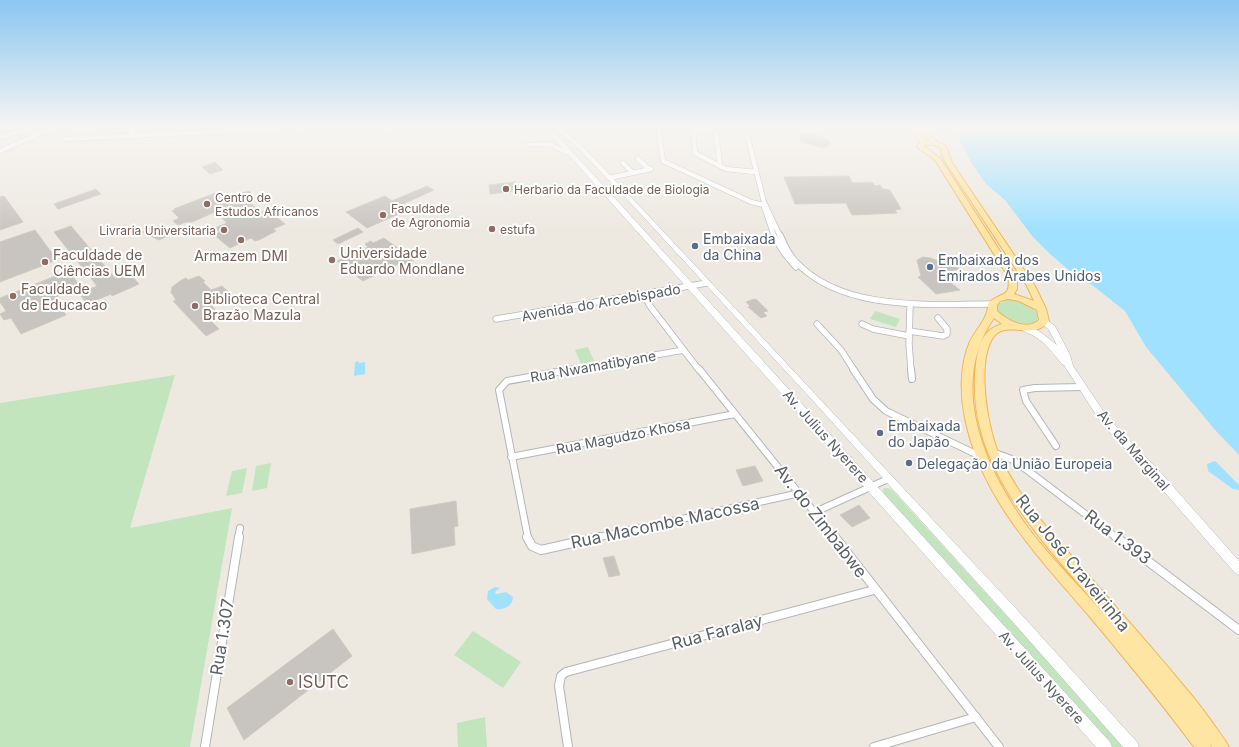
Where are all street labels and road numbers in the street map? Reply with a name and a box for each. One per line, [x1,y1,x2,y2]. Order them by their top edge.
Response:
street label: Avenida do Arcebispado [520,280,682,324]
street label: Rua Nwamatibyane [529,347,657,385]
street label: Av. Julius Nyerere [780,386,872,486]
street label: Av. da Marginal [1094,406,1174,494]
street label: Rua Magudzo Khosa [555,415,691,457]
street label: Av. do Zimbabwe [771,461,871,582]
street label: Rua José Craveirinha [1012,490,1134,636]
street label: Rua Macombe Macossa [569,493,761,553]
street label: Rua 1.393 [1081,505,1155,569]
street label: Rua 1.307 [206,597,238,677]
street label: Rua Faralay [669,610,765,654]
street label: Av. Julius Nyerere [996,627,1088,727]

